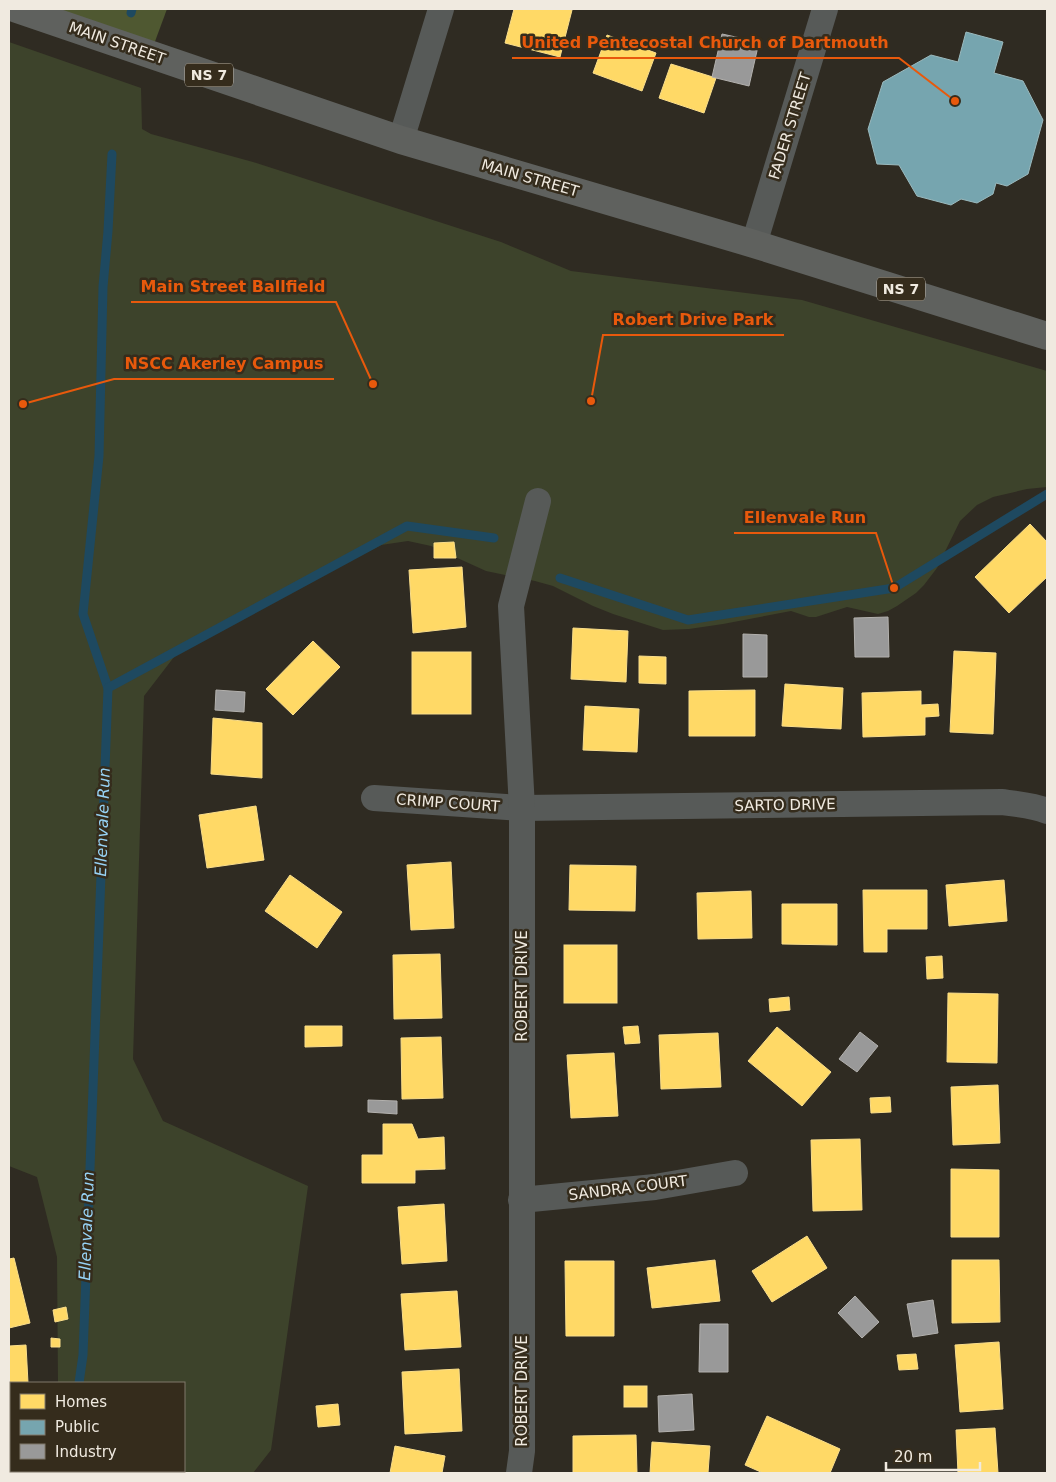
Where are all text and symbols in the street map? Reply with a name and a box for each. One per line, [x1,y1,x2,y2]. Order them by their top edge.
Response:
street label: MAIN STREET [66,18,168,68]
callout: United Pentecostal Church of Dartmouth [512,27,899,58]
text: United Pentecostal Church of Dartmouth [521,33,889,52]
road number: NS 7 [185,64,233,86]
street label: FADER STREET [765,70,815,182]
street label: MAIN STREET [479,155,582,201]
callout: Main Street Ballfield [131,271,336,302]
text: Main Street Ballfield [141,277,325,296]
road number: NS 7 [877,278,925,300]
callout: Robert Drive Park [603,304,784,335]
text: Robert Drive Park [613,310,774,329]
callout: NSCC Akerley Campus [114,348,334,379]
text: NSCC Akerley Campus [124,354,324,373]
callout: Ellenvale Run [734,502,876,533]
text: Ellenvale Run [744,508,866,527]
water label: Ellenvale Run [91,767,114,877]
street label: CRIMP COURT [396,790,501,816]
street label: SARTO DRIVE [734,795,836,815]
street label: ROBERT DRIVE [513,930,531,1042]
water label: Ellenvale Run [75,1171,98,1281]
street label: SANDRA COURT [568,1172,689,1204]
street label: ROBERT DRIVE [513,1335,531,1447]
legend [10,1382,185,1472]
text: Homes [55,1393,107,1411]
text: Public [55,1418,99,1436]
scale bar [886,1440,980,1472]
text: Industry [55,1443,117,1461]
text: 20 m [894,1448,932,1466]

